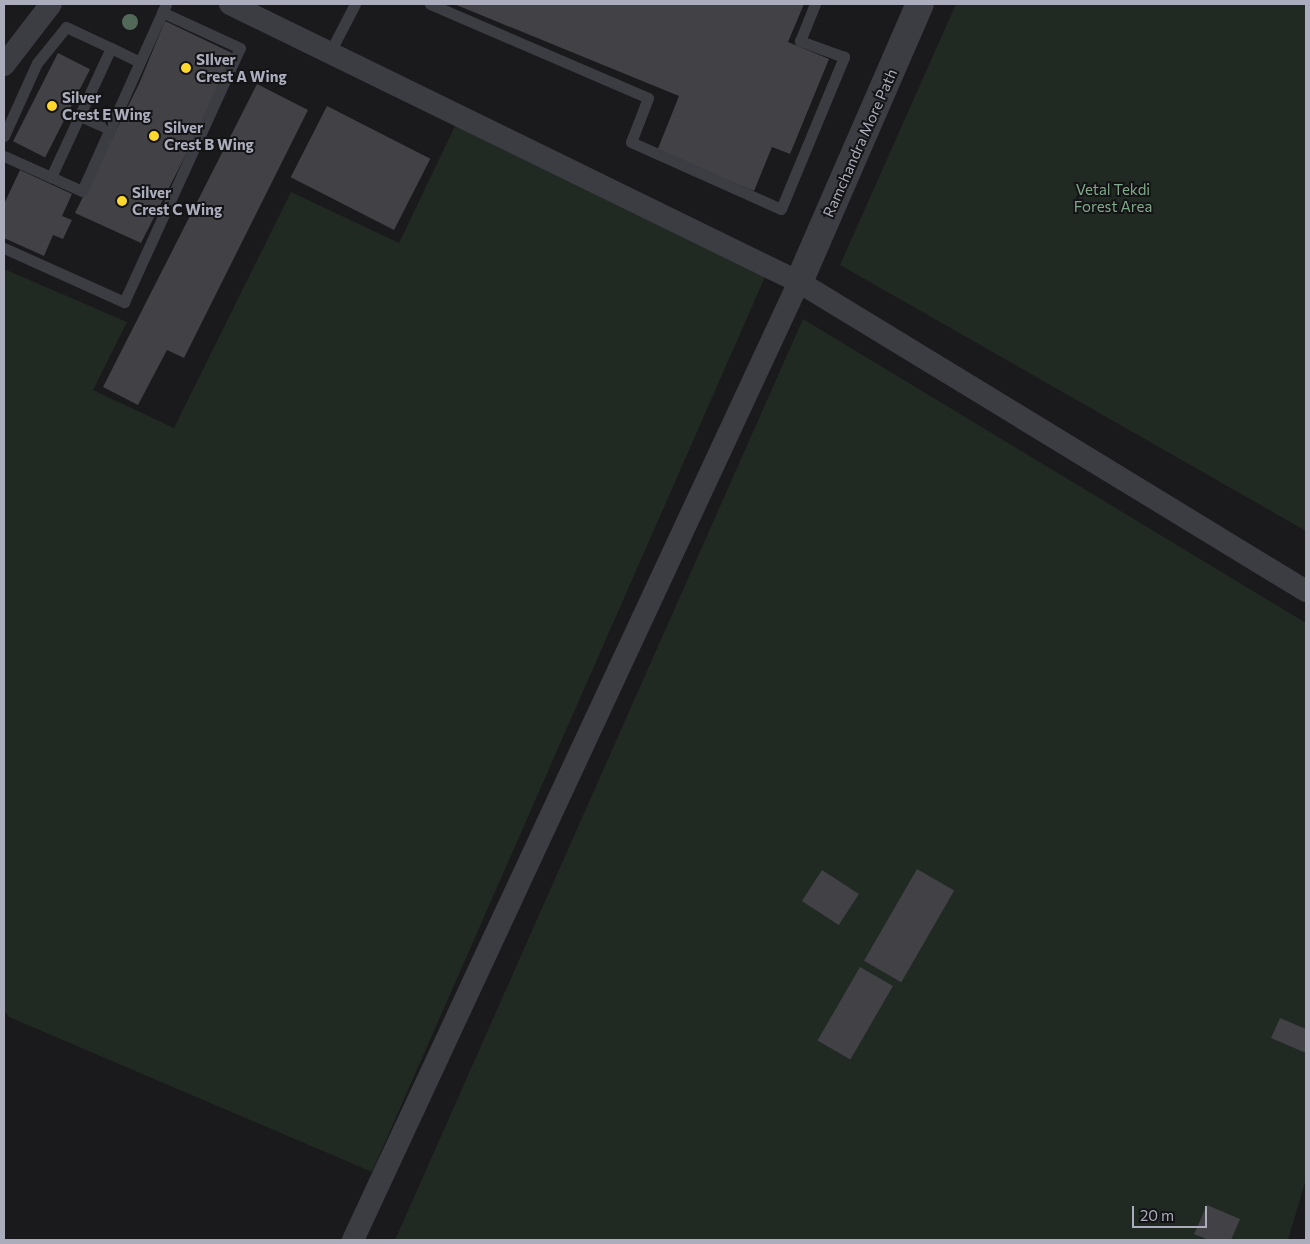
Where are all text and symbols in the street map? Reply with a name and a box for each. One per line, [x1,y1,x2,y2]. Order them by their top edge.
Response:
place label: SIlver Crest A Wing [196,50,287,85]
marker: SIlver Crest A Wing [180,62,192,74]
street label: Ramchandra More Path [819,66,901,220]
place label: Silver Crest E Wing [62,88,151,123]
marker: Silver Crest E Wing [46,100,58,112]
place label: Silver Crest B Wing [164,118,254,153]
marker: Silver Crest B Wing [148,130,160,142]
park label: Vetal Tekdi Forest Area [1074,180,1152,215]
place label: Silver Crest C Wing [132,183,222,218]
marker: Silver Crest C Wing [116,195,128,207]
scale bar [1135,1196,1210,1228]
text: 20 m [1140,1206,1174,1224]

